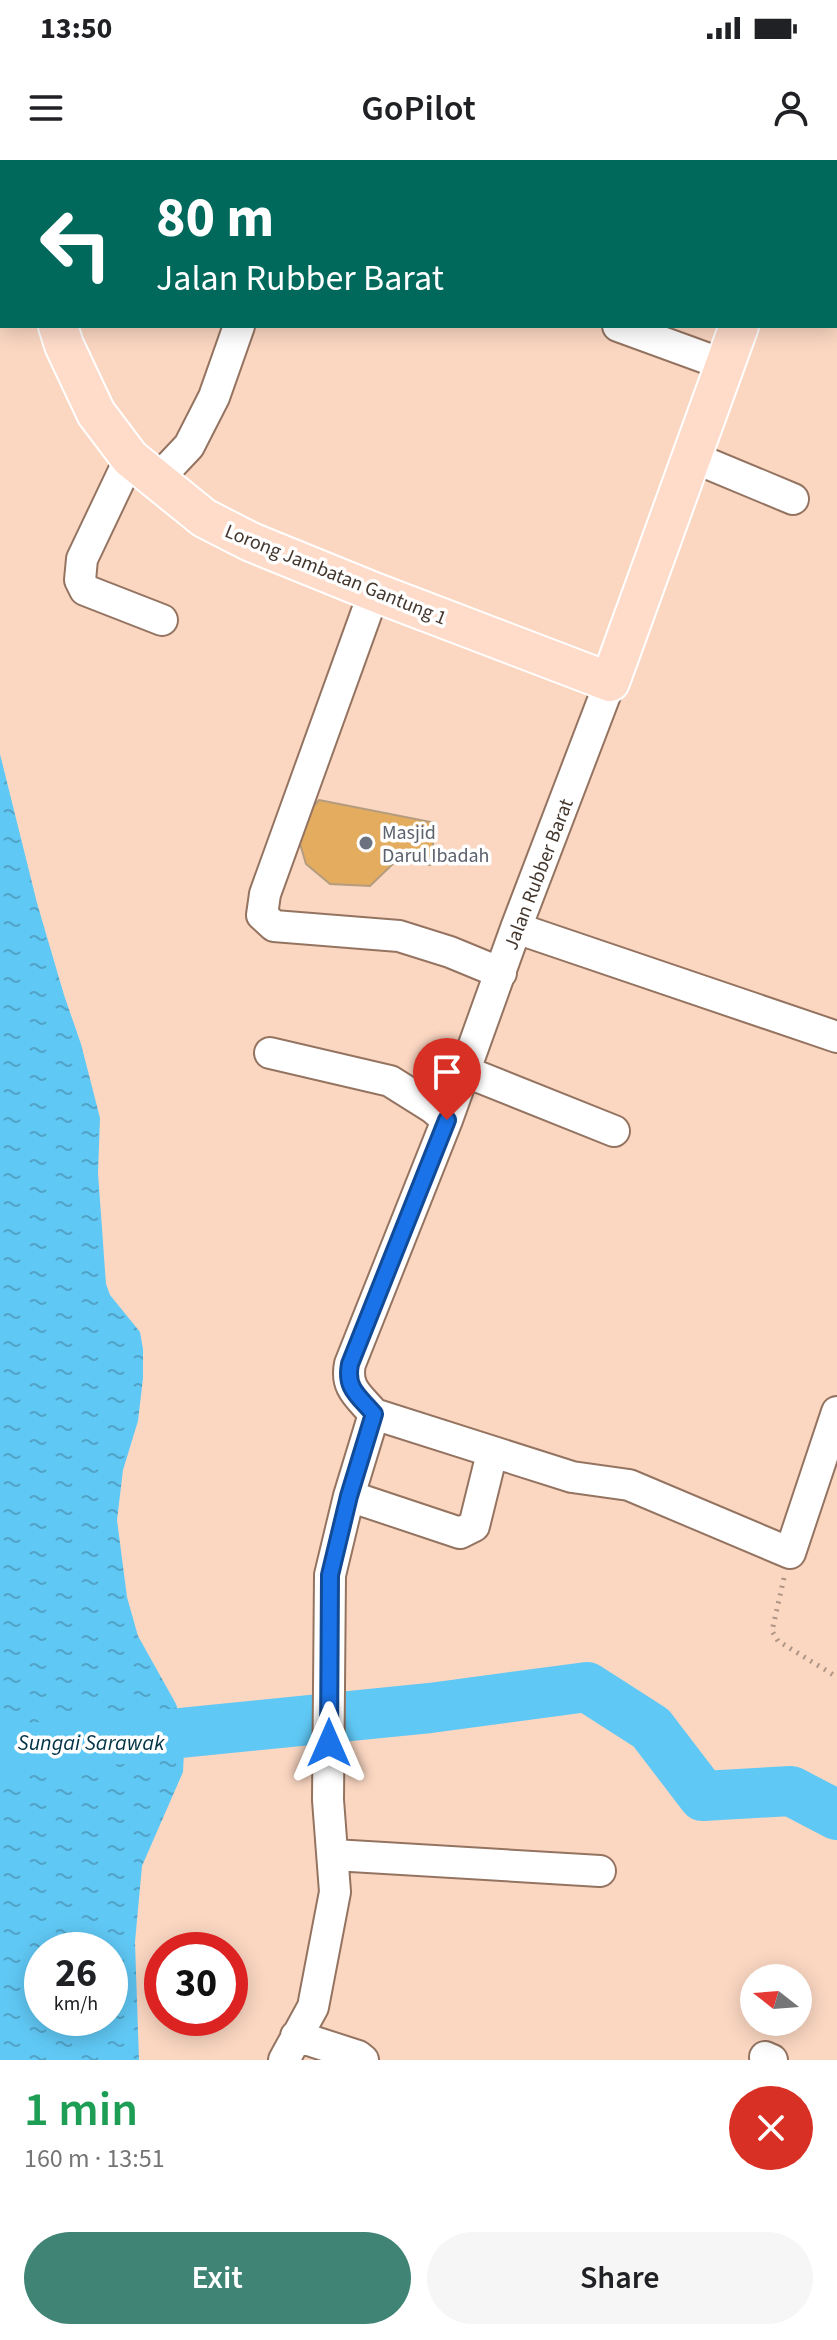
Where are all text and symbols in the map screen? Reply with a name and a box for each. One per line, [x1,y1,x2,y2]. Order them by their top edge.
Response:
text: 13:50 [40,7,112,50]
text: GoPilot [361,83,476,134]
icon: menu [24,86,68,130]
icon: person [769,86,813,130]
text: 80 m [156,179,274,258]
icon: left [24,192,128,296]
text: Jalan Rubber Barat [156,253,444,304]
street label: Lorong Jambatan Gantung 1 [220,518,451,632]
street label: Jalan Rubber Barat [497,794,581,954]
place label: Masjid Darul Ibadah [382,819,489,870]
marker: Masjid Darul Ibadah [357,834,375,852]
pin [413,1038,481,1120]
icon: arrive [425,1050,469,1094]
position arrow [287,1701,371,1785]
water label: Sungai Sarawak [18,1727,165,1759]
speed limit sign: 30 [144,1932,248,2036]
text: 26 [55,1945,97,2002]
north arrow [740,1964,812,2036]
map controls [740,1964,812,2036]
text: km/h [54,1990,98,2018]
text: 1 min [24,2076,138,2144]
button: close [729,2086,813,2170]
text: 160 m · 13:51 [24,2140,165,2177]
button: Exit [24,2232,411,2324]
button: Share [427,2232,813,2324]

